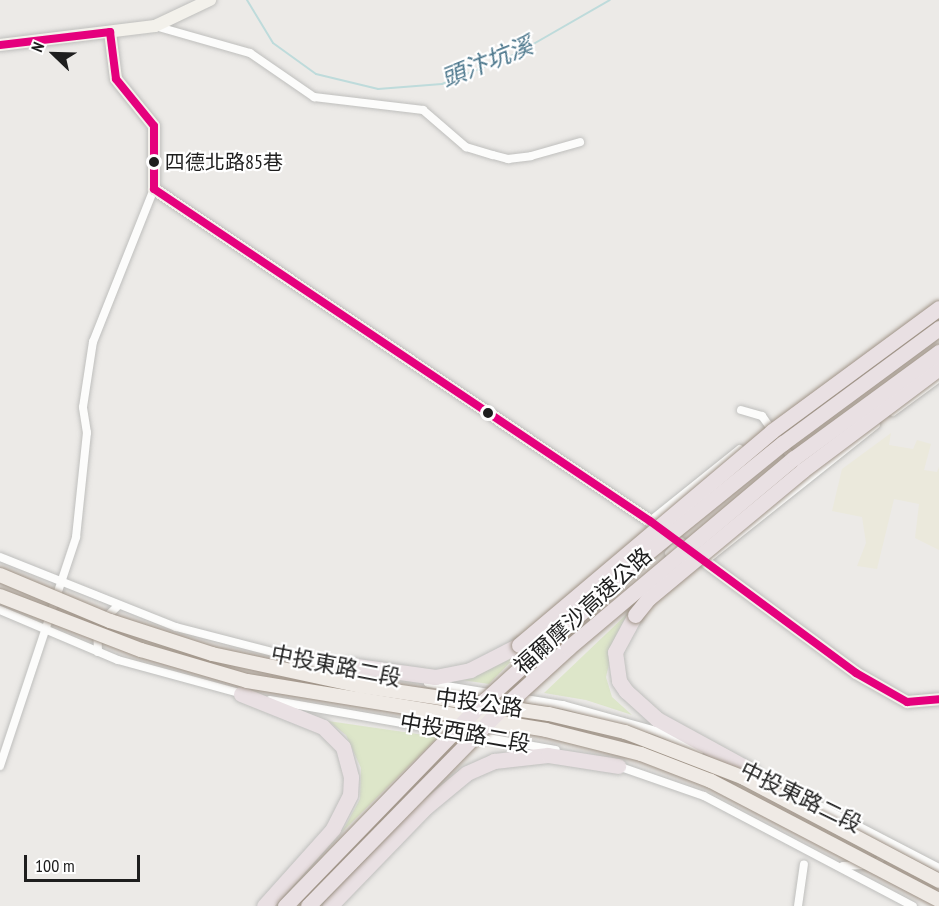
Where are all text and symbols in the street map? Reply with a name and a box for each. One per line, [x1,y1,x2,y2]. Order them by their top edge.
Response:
north arrow [24,24,84,84]
water label: 頭汴坑溪 [437,31,537,93]
text: N [27,39,48,55]
place label: 四德北路85巷 [165,150,283,174]
marker: 四德北路85巷 [148,156,160,168]
unlabelled marker [482,407,494,419]
street label: 福爾摩沙高速公路 [509,542,657,680]
street label: 中投東路二段 [269,640,403,692]
street label: 中投公路 [434,684,524,722]
street label: 中投西路二段 [398,709,532,757]
street label: 中投東路二段 [736,756,866,838]
scale bar [27,843,142,881]
text: 100 m [35,854,75,877]

